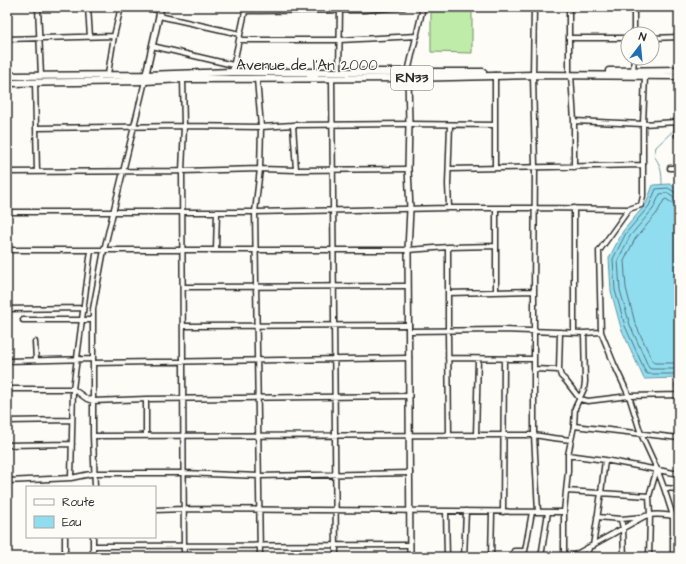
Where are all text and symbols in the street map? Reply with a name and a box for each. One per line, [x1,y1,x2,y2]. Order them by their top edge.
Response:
north arrow [620,26,660,66]
text: N [637,29,648,45]
street label: Avenue de l'An 2000 [236,55,378,76]
road number: RN33 [391,66,433,90]
legend [26,486,156,538]
text: Route [62,494,95,511]
text: Eau [62,514,81,531]

